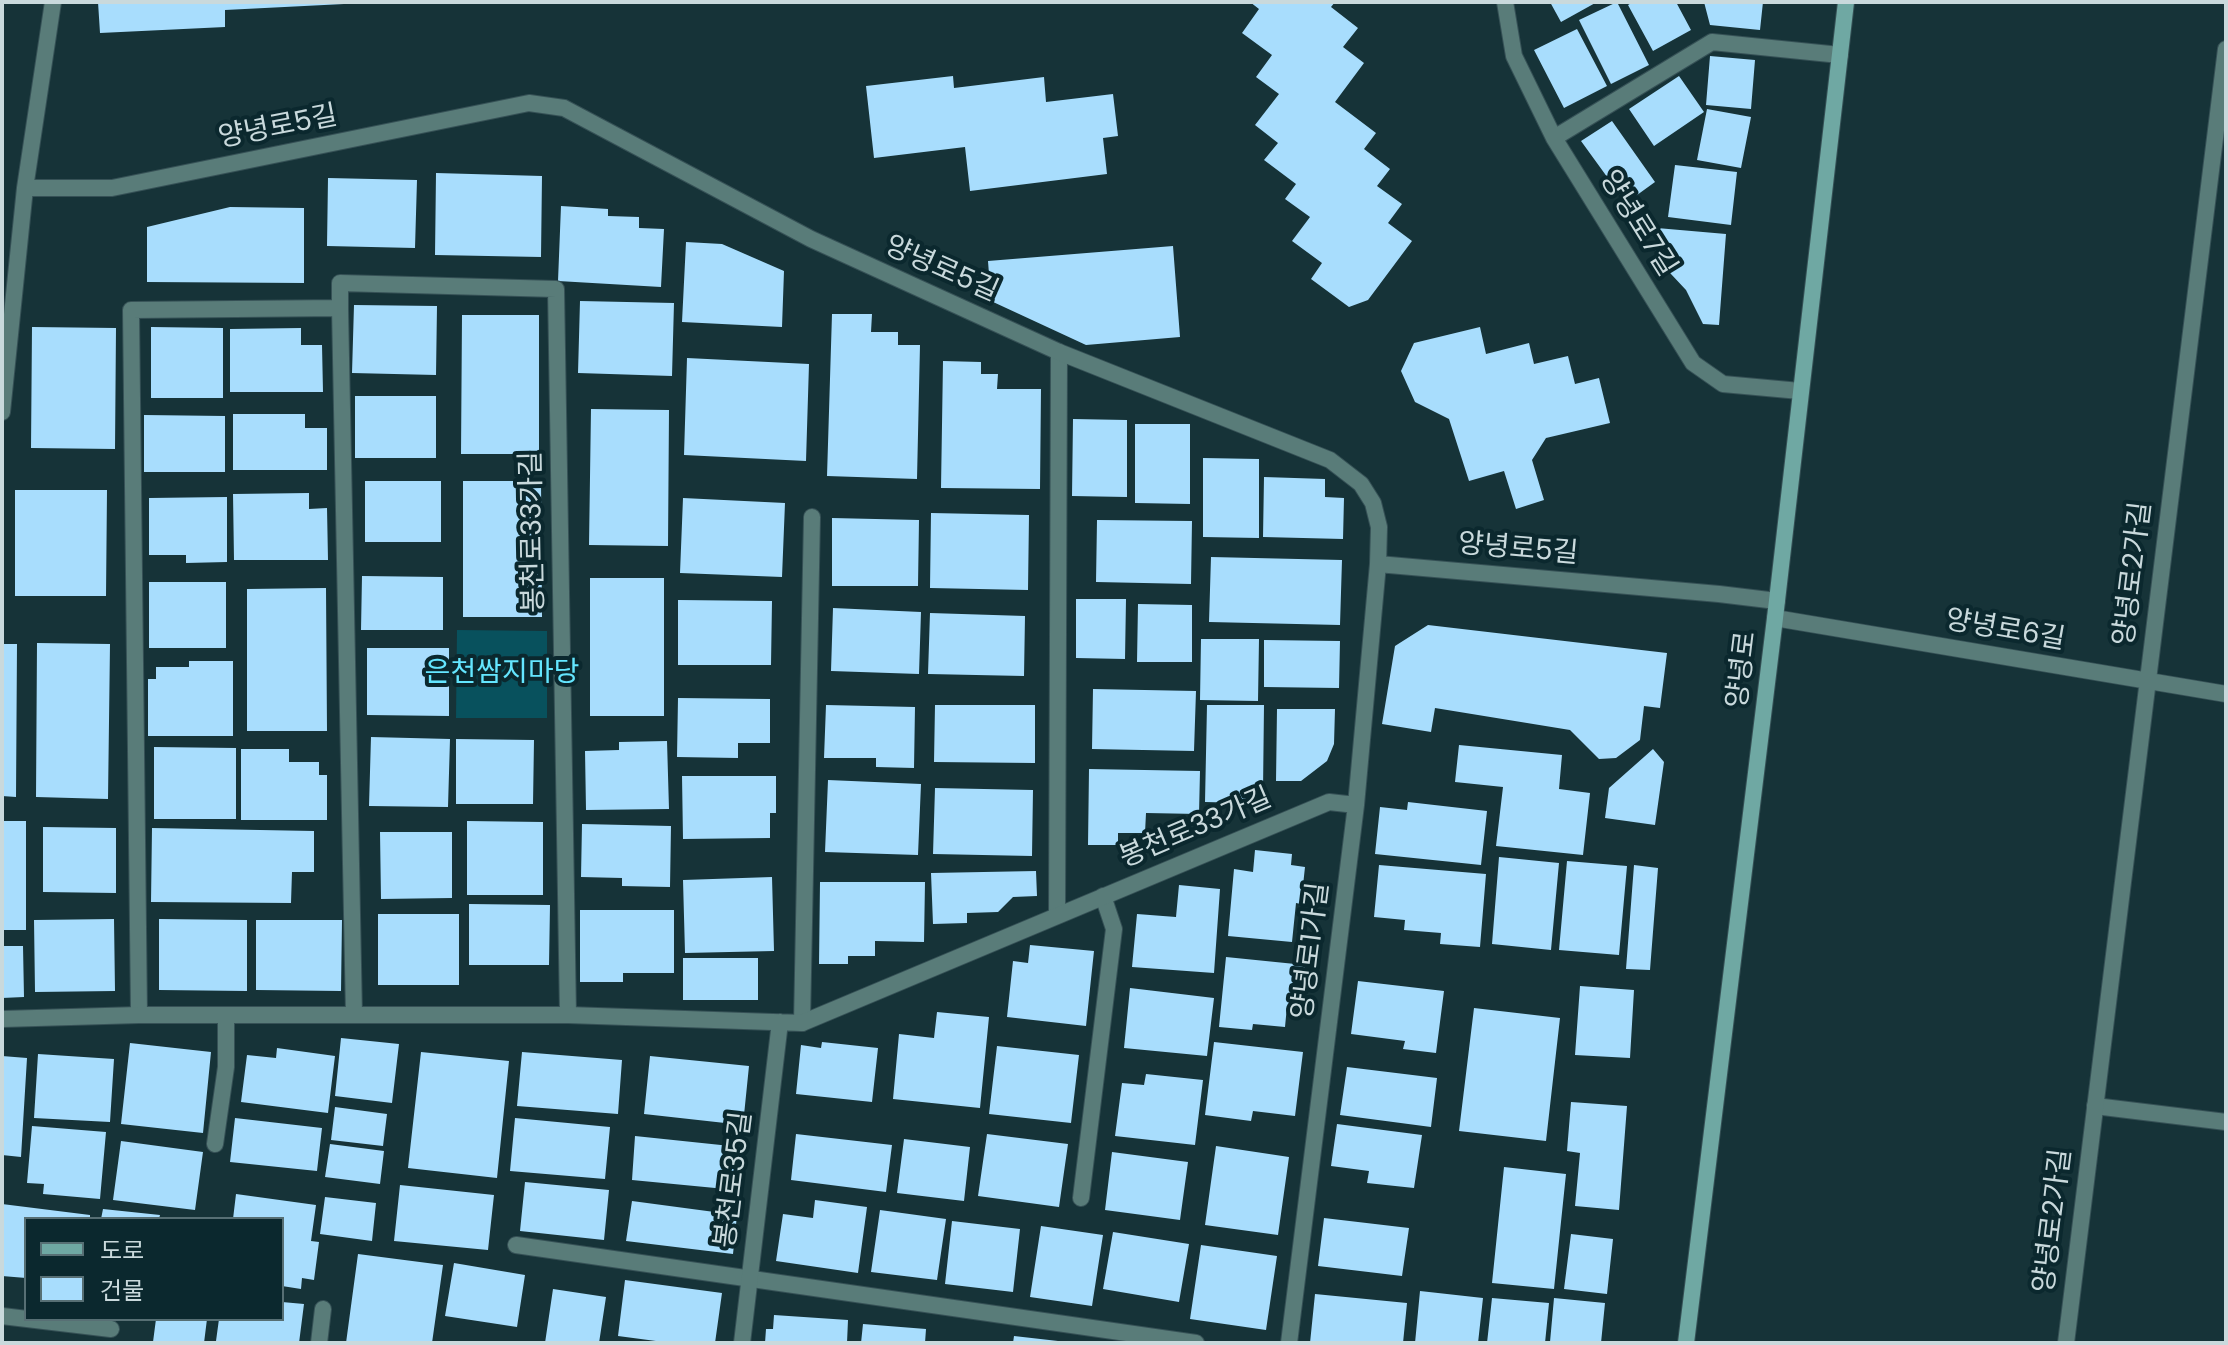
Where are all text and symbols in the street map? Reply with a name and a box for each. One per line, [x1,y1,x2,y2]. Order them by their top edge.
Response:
street label: 양녕로5길 [216,100,340,156]
street label: 양녕로7길 [1591,165,1683,283]
street label: 양녕로5길 [879,230,1003,310]
street label: 봉천로33가길 [516,451,552,613]
street label: 양녕로2가길 [2108,500,2160,648]
street label: 양녕로5길 [1456,528,1580,572]
street label: 양녕로6길 [1943,604,2067,658]
street label: 양녕로 [1722,630,1764,710]
park label: 은천쌈지마당 [425,657,579,691]
street label: 봉천로33가길 [1115,782,1277,876]
street label: 양녕로1가길 [1287,881,1337,1021]
street label: 봉천로35길 [710,1110,760,1250]
street label: 양녕로2가길 [2028,1147,2080,1295]
legend [24,1217,284,1321]
text: 도로 [100,1234,144,1267]
text: 건물 [100,1274,144,1307]

